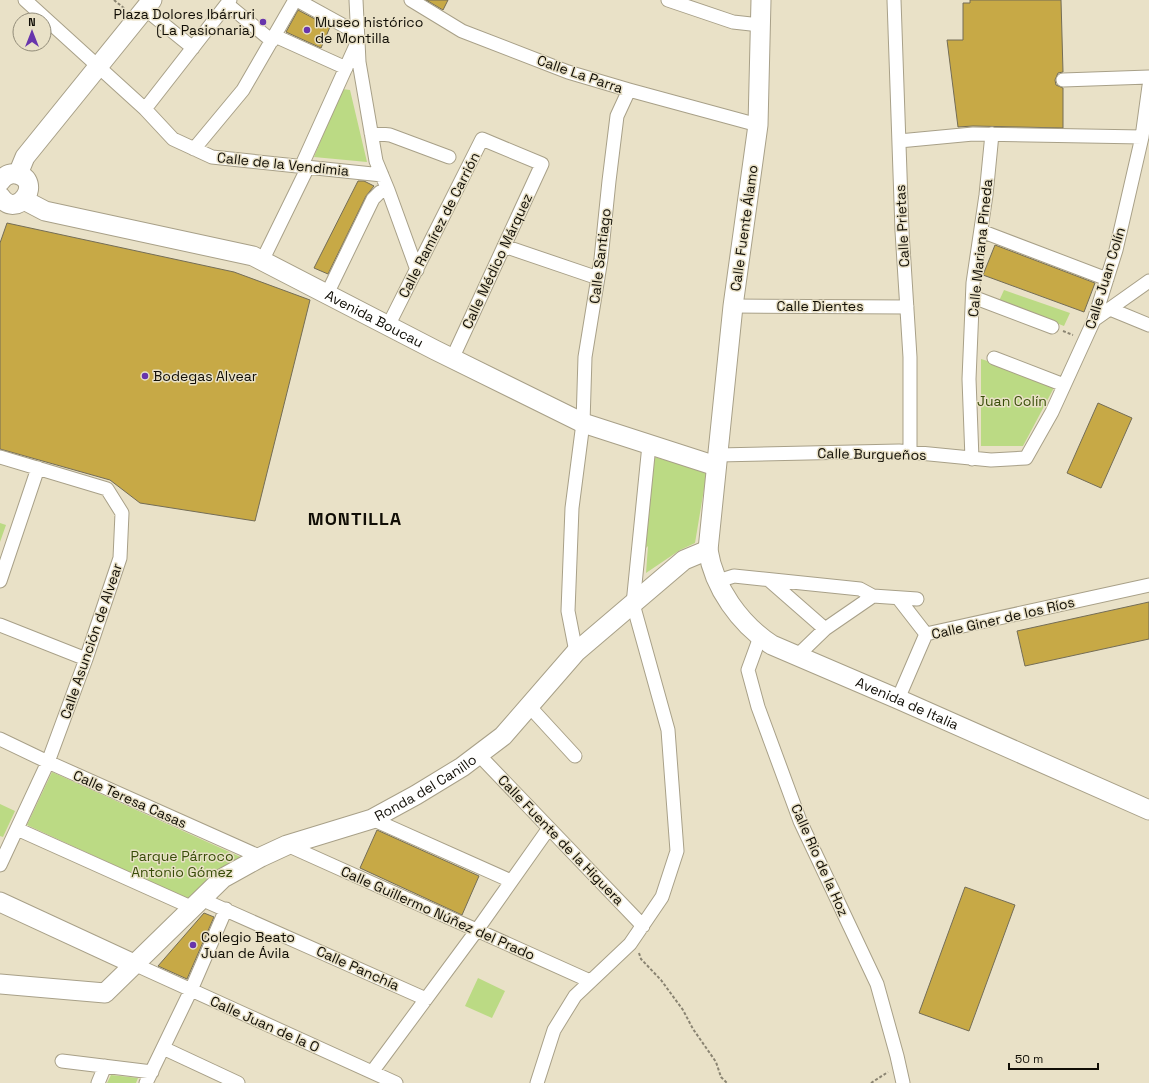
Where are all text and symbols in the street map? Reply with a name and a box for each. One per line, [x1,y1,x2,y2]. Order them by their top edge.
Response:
place label: Plaza Dolores Ibárruri (La Pasionaria) [114,5,255,39]
north arrow [12,12,52,52]
place label: Museo histórico de Montilla [315,13,423,47]
text: N [28,15,36,29]
marker: Plaza Dolores Ibárruri (La Pasionaria) [258,17,268,27]
marker: Museo histórico de Montilla [302,25,312,35]
street label: Calle La Parra [535,51,625,97]
street label: Calle de la Vendimia [216,148,350,180]
street label: Calle Ramírez de Carrión [394,149,484,301]
street label: Calle Fuente Álamo [726,164,762,292]
street label: Calle Mariana Pineda [964,178,996,318]
street label: Calle Prietas [891,184,913,268]
street label: Calle Médico Márquez [458,190,536,332]
street label: Calle Santiago [585,207,615,305]
street label: Calle Juan Colín [1081,225,1129,331]
street label: Avenida Boucau [322,286,426,351]
street label: Calle Dientes [776,297,864,315]
place label: Bodegas Alvear [153,367,257,385]
marker: Bodegas Alvear [140,371,150,381]
park label: Juan Colín [977,392,1047,410]
street label: Calle Burgueños [817,444,927,464]
district label: MONTILLA [308,507,402,530]
street label: Calle Asunción de Alvear [56,561,126,721]
street label: Calle Giner de los Ríos [930,593,1076,643]
street label: Avenida de Italia [853,673,962,734]
street label: Ronda del Canillo [371,750,480,825]
street label: Calle Teresa Casas [70,766,190,832]
street label: Calle Fuente de la Higuera [494,771,628,909]
street label: Calle Río de la Hoz [787,801,853,919]
park label: Parque Párroco Antonio Gómez [130,847,234,881]
street label: Calle Guillermo Núñez del Prado [338,862,538,964]
place label: Colegio Beato Juan de Ávila [201,928,295,962]
marker: Colegio Beato Juan de Ávila [188,940,198,950]
street label: Calle Panchía [314,942,402,994]
street label: Calle Juan de la O [207,992,323,1056]
scale bar [1009,1045,1098,1071]
text: 50 m [1015,1051,1043,1067]

